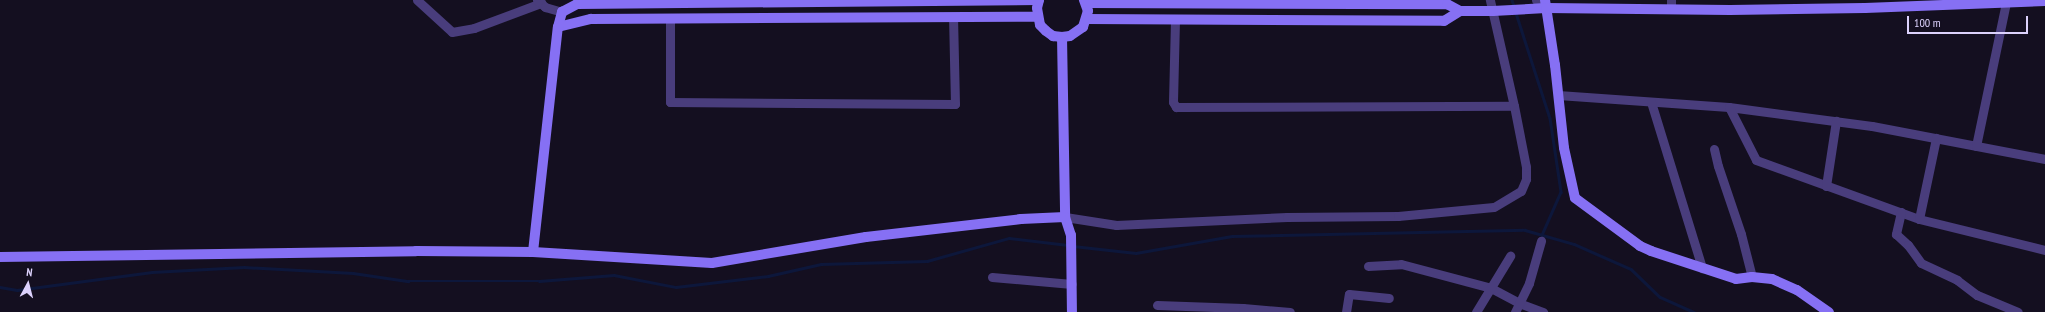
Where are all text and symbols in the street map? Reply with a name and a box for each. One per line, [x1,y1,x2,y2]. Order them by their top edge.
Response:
scale bar [1909,8,2030,34]
text: 100 m [1914,15,1941,30]
north arrow [8,264,48,304]
text: N [26,265,33,279]

